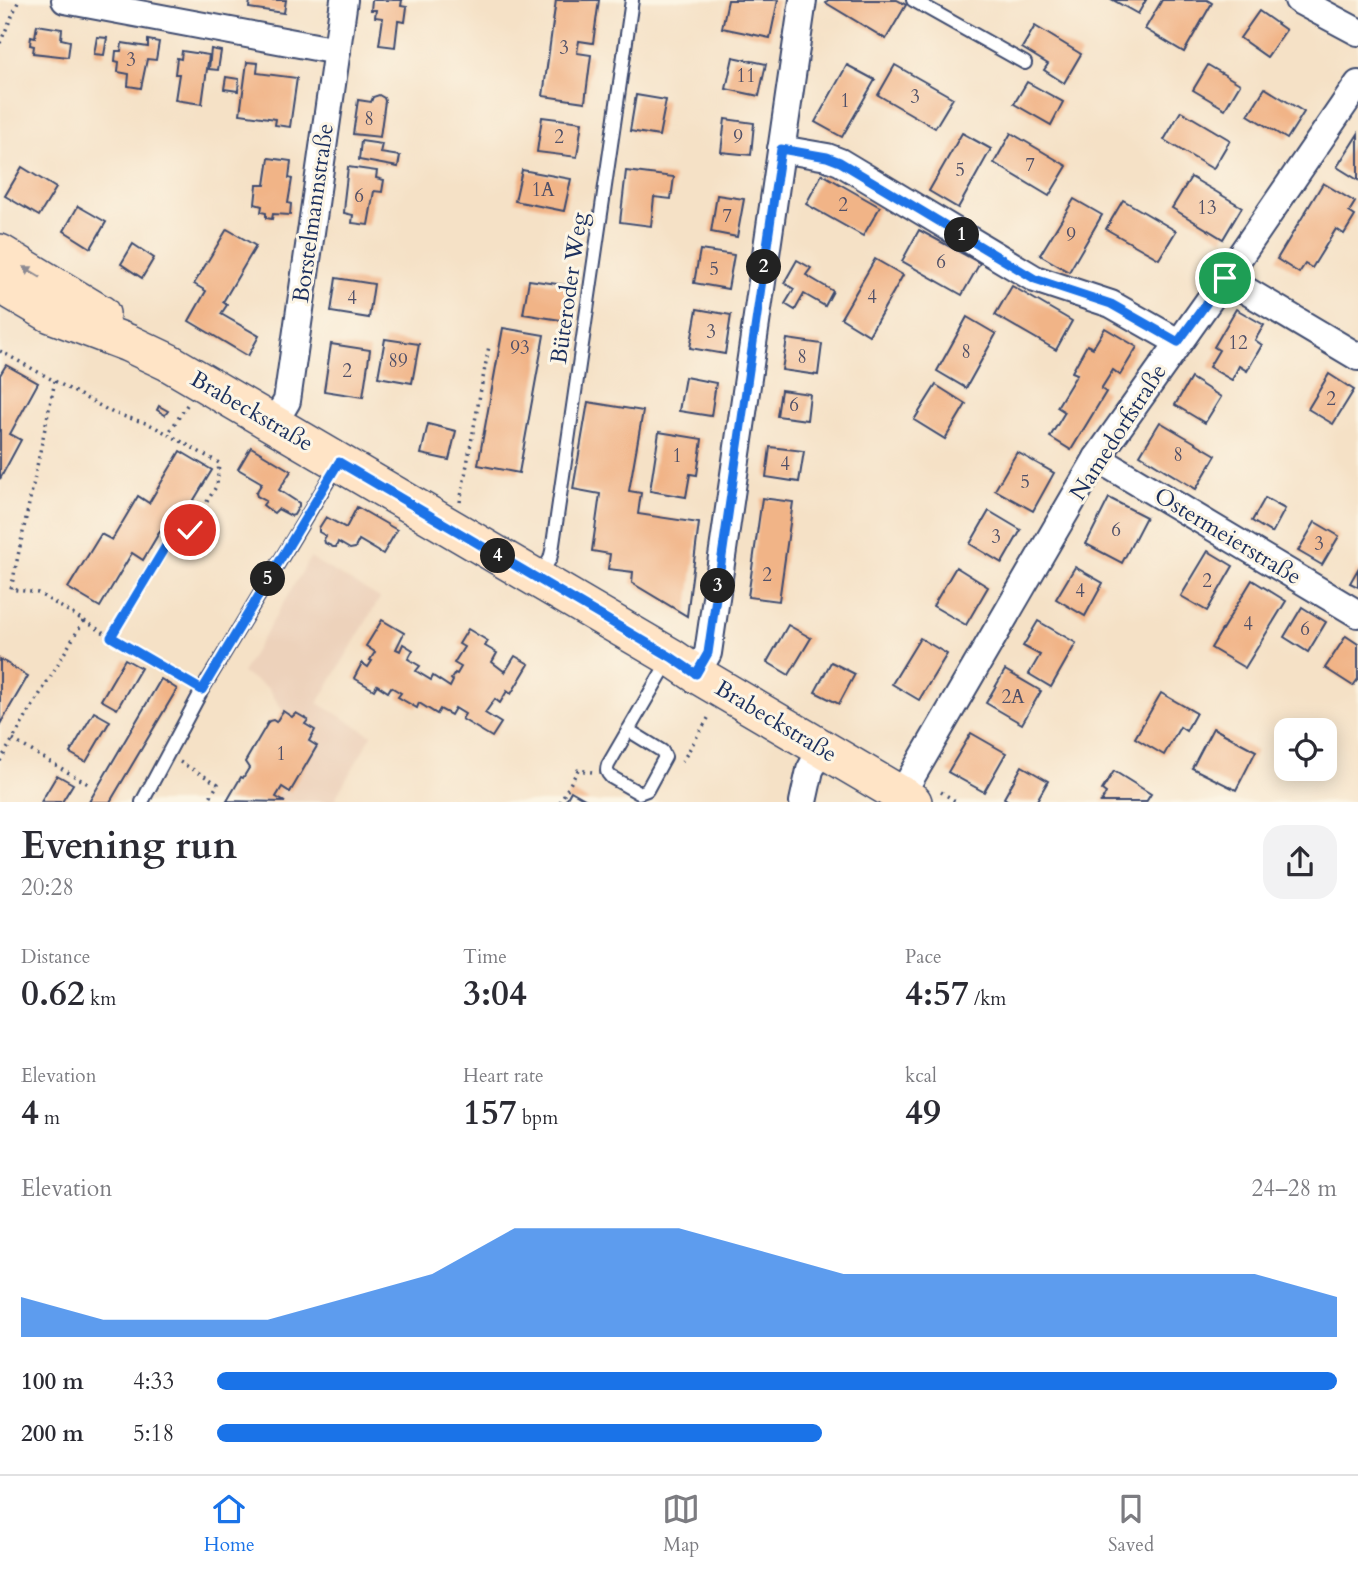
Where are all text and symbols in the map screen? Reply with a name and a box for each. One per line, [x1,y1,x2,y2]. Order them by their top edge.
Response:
house number: 3 [559,35,569,61]
house number: 3 [126,47,136,73]
house number: 11 [736,63,756,89]
house number: 3 [910,84,920,110]
house number: 1 [840,88,850,114]
house number: 8 [364,106,374,132]
street label: Borstelmannstraße [285,121,341,305]
house number: 2 [554,124,564,150]
house number: 9 [733,124,743,150]
house number: 7 [1025,152,1035,178]
house number: 5 [955,157,965,183]
house number: 1A [531,177,555,203]
house number: 6 [354,183,364,209]
house number: 2 [838,192,848,218]
house number: 13 [1197,195,1217,221]
house number: 7 [722,203,732,229]
street label: Büteroder Weg [543,210,595,366]
pin: 1 [944,218,979,252]
text: 1 [957,221,966,247]
house number: 9 [1066,222,1076,248]
pin [1195,248,1255,308]
house number: 6 [936,249,946,275]
pin: 2 [746,250,782,284]
text: 2 [759,253,768,279]
house number: 5 [709,256,719,282]
icon: arrive [1206,259,1244,297]
one-way arrow [22,266,41,279]
house number: 4 [867,284,877,310]
house number: 4 [347,285,357,311]
house number: 3 [706,319,716,345]
house number: 12 [1228,330,1248,356]
house number: 93 [510,335,530,361]
house number: 8 [961,339,971,365]
house number: 8 [797,344,807,370]
house number: 89 [388,348,408,374]
house number: 2 [342,358,352,384]
street label: Namedorfstraße [1062,358,1174,506]
street label: Brabeckstraße [185,363,319,459]
house number: 2 [1326,386,1336,412]
house number: 6 [789,392,799,418]
house number: 8 [1173,442,1183,468]
house number: 1 [672,443,682,469]
house number: 4 [780,451,790,477]
house number: 5 [1020,469,1030,495]
street label: Ostermeierstraße [1149,480,1307,592]
pin [160,500,220,560]
icon: check [171,511,209,549]
house number: 6 [1111,517,1121,543]
house number: 3 [991,524,1001,550]
house number: 3 [1314,531,1324,557]
pin: 4 [480,538,516,574]
text: 4 [493,542,502,568]
pin: 5 [250,562,286,596]
house number: 2 [762,562,772,588]
text: 5 [263,565,272,591]
pin: 3 [700,568,736,604]
house number: 2 [1202,568,1212,594]
text: 3 [713,572,722,598]
house number: 4 [1075,578,1085,604]
house number: 4 [1243,611,1253,637]
house number: 6 [1300,616,1310,642]
street label: Brabeckstraße [709,672,843,770]
house number: 2A [1001,684,1025,710]
map controls [1274,718,1337,781]
button: locate [1274,718,1337,781]
house number: 1 [276,741,286,767]
text: Evening run [21,820,237,872]
button: share [1263,825,1337,899]
text: 20:28 [21,872,74,903]
text: Distance [21,944,90,970]
text: Time [463,944,507,970]
text: Pace [905,944,942,970]
text: 0.62 [21,970,85,1018]
text: 3:04 [463,970,527,1018]
text: 4:57 [905,970,969,1018]
text: km [85,986,116,1012]
text: /km [969,986,1006,1012]
text: Elevation [21,1063,96,1089]
text: Heart rate [463,1063,544,1089]
text: kcal [905,1063,937,1089]
text: 4 [21,1089,39,1137]
text: 157 [463,1089,517,1137]
text: 49 [905,1089,941,1137]
text: m [39,1105,60,1131]
text: bpm [517,1105,558,1131]
text: Elevation [21,1173,112,1204]
text: 24–28 m [1252,1173,1337,1204]
text: 100 m [21,1366,84,1397]
text: 4:33 [133,1366,174,1397]
text: 200 m [21,1418,84,1449]
text: 5:18 [133,1418,174,1449]
tab: Home [204,1490,255,1558]
tab: Map [662,1490,700,1558]
tab: Saved [1108,1490,1154,1558]

